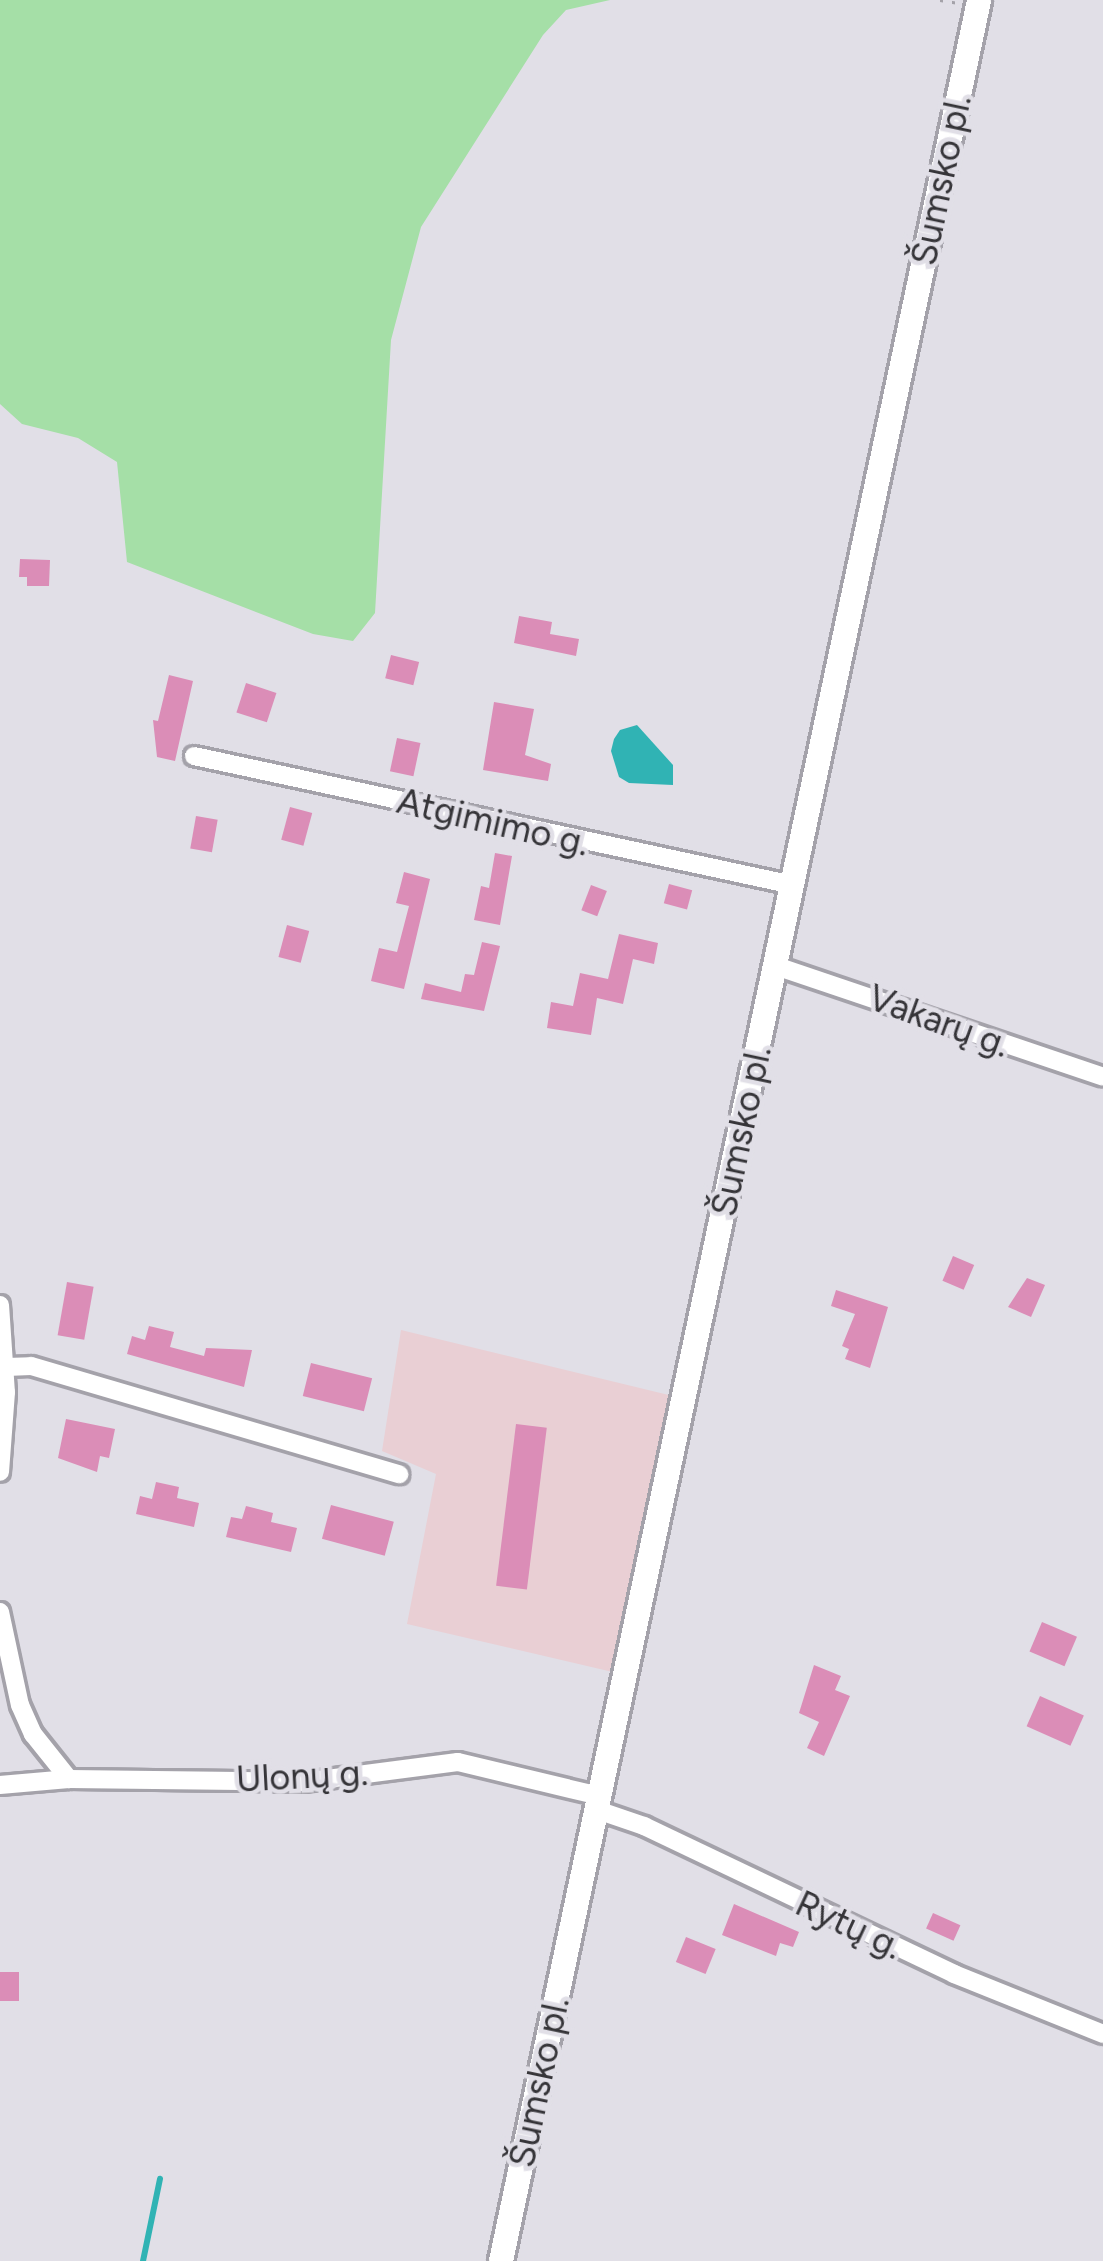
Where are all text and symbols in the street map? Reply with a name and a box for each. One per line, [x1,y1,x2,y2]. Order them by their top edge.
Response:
street label: Šumsko pl. [902,91,980,269]
street label: Atgimimo g. [393,779,593,865]
street label: Vakarų g. [863,976,1015,1066]
street label: Šumsko pl. [702,1042,780,1220]
street label: Ulonų g. [235,1751,369,1801]
street label: Rytų g. [789,1882,909,1968]
street label: Šumsko pl. [500,1993,578,2171]

